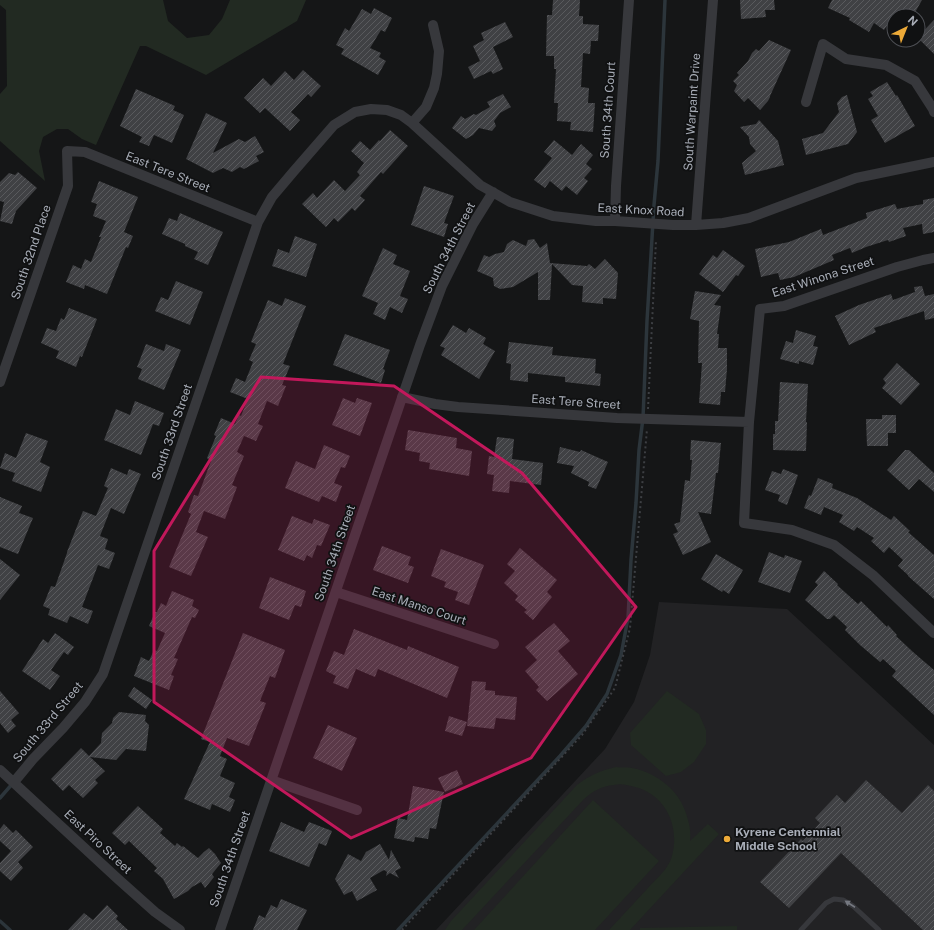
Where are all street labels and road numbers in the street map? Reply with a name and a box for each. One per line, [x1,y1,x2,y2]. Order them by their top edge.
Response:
street label: South Warpaint Drive [681,52,703,171]
street label: South 34th Court [598,61,618,159]
street label: East Tere Street [124,149,213,195]
street label: South 34th Street [420,200,478,296]
street label: East Knox Road [597,201,685,219]
street label: South 32nd Place [8,203,54,301]
street label: East Winona Street [770,254,876,300]
street label: South 33rd Street [149,382,195,482]
street label: East Tere Street [531,392,622,412]
street label: South 34th Street [312,503,358,603]
street label: East Manso Court [370,584,468,628]
street label: South 33rd Street [10,679,86,765]
street label: East Piro Street [61,807,135,877]
street label: South 34th Street [207,809,253,909]

